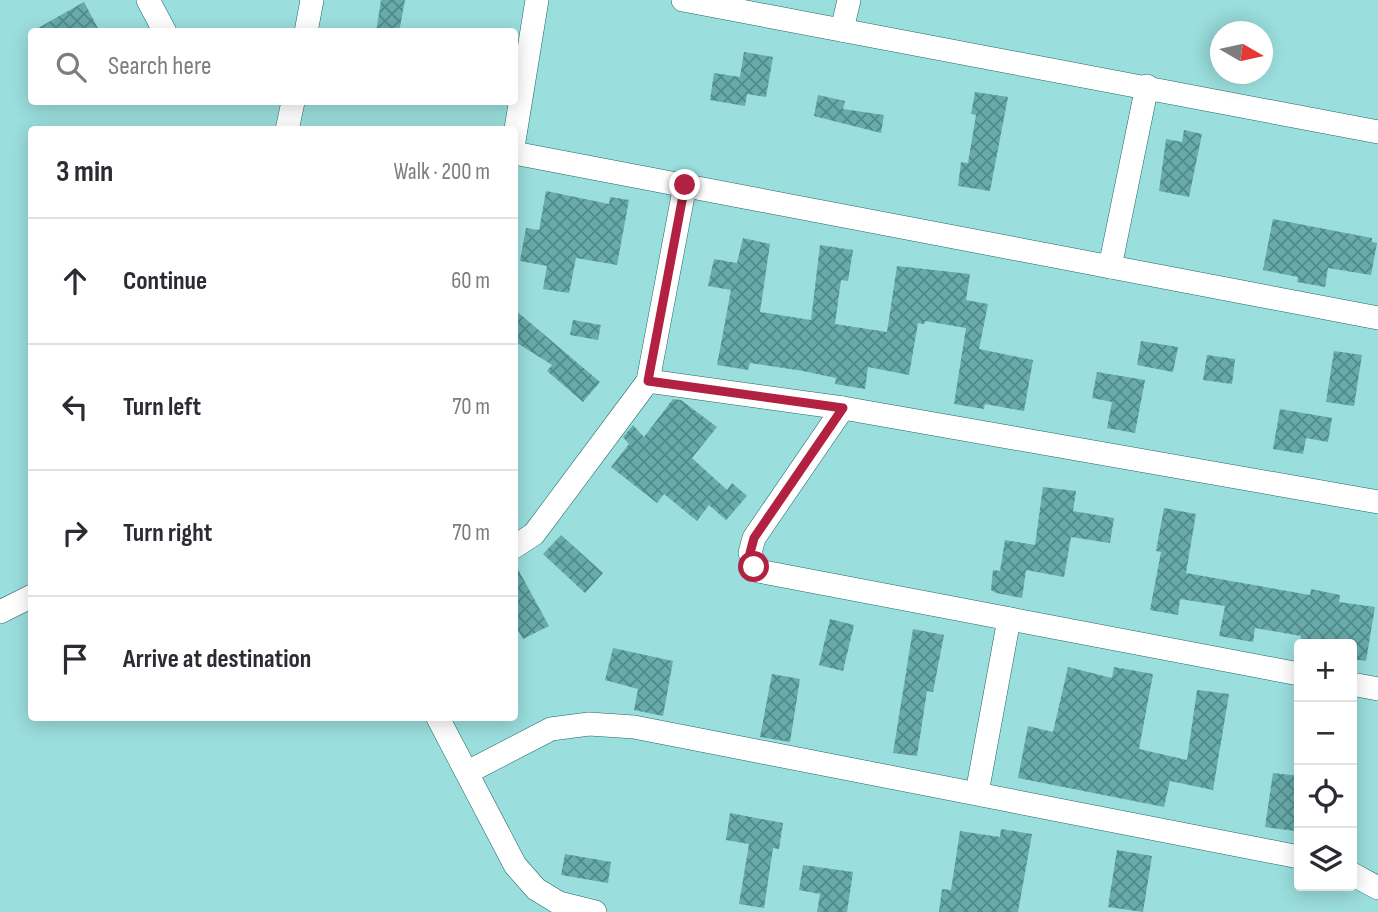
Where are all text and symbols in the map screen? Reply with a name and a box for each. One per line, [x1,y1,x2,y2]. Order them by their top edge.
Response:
north arrow [1210,21,1273,84]
search box [28,28,518,105]
icon: search [52,48,90,86]
text: Search here [108,51,211,82]
text: 3 min [56,154,113,190]
text: Walk · 200 m [393,158,490,186]
route end [669,169,700,200]
icon: ahead [56,262,94,300]
text: Continue [123,266,207,297]
text: 60 m [451,267,490,295]
icon: left [56,388,94,426]
text: Turn left [123,392,201,423]
text: 70 m [452,393,490,421]
icon: right [56,514,94,552]
text: Turn right [123,518,212,549]
text: 70 m [452,519,490,547]
route start [738,551,769,582]
map controls [1294,639,1357,891]
button: + [1294,639,1357,702]
icon: arrive [56,640,94,678]
text: Arrive at destination [123,644,311,675]
button: − [1294,702,1357,765]
button: locate [1294,765,1357,828]
button: layers [1294,828,1357,891]

